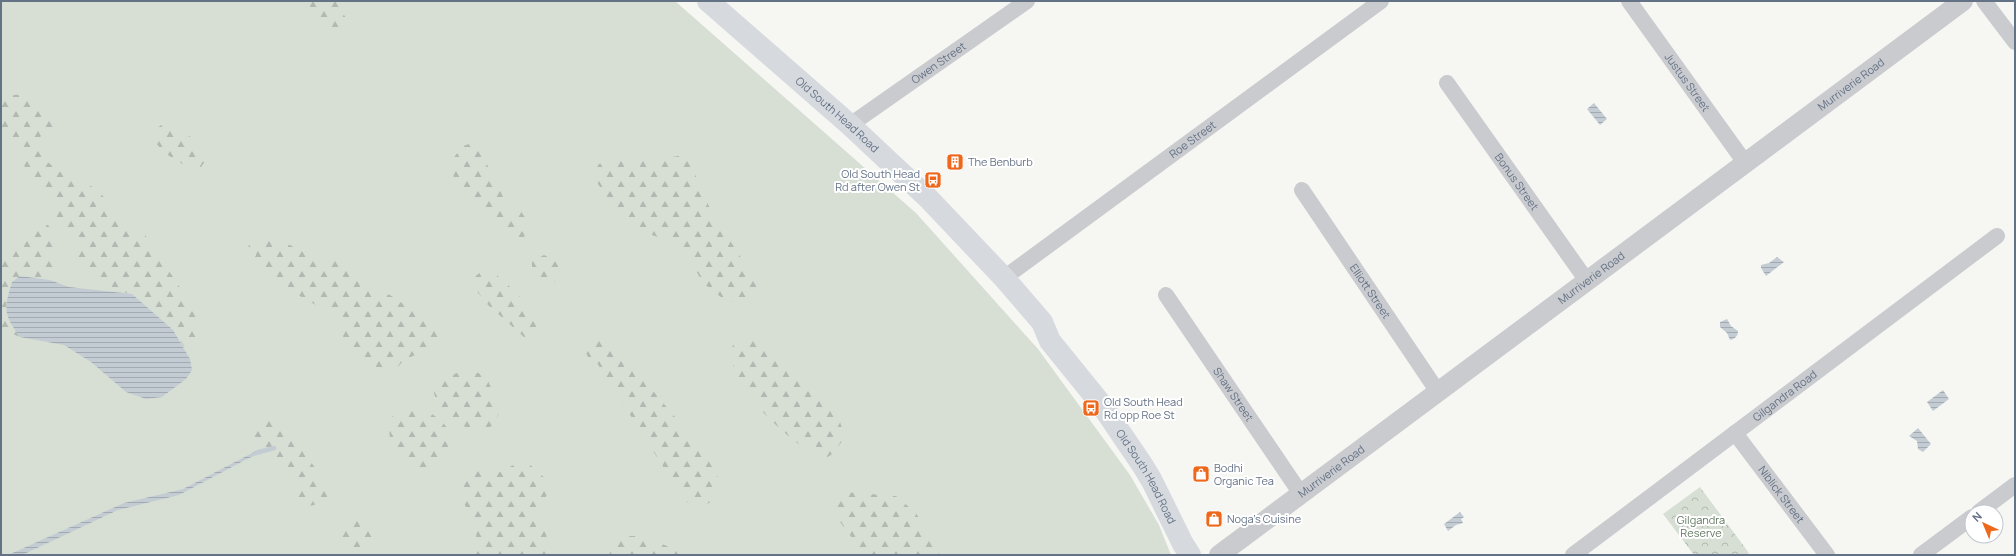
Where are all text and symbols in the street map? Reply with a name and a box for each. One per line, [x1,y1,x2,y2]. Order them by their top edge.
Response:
street label: Owen Street [908,38,968,87]
street label: Justus Street [1662,50,1714,114]
street label: Murriverie Road [1814,54,1887,114]
street label: Old South Head Road [793,73,883,155]
street label: Roe Street [1166,117,1219,161]
street label: Bonus Street [1492,150,1543,213]
building icon: The Benburb [945,152,965,172]
place label: The Benburb [968,154,1033,169]
place label: Old South Head Rd after Owen St [835,166,920,194]
bus stop icon: Old South Head Rd after Owen St [923,170,943,190]
street label: Murriverie Road [1555,248,1627,307]
street label: Elliott Street [1347,260,1394,321]
street label: Shaw Street [1210,364,1257,424]
street label: Gilgandra Road [1749,366,1820,424]
place label: Old South Head Rd opp Roe St [1104,394,1183,422]
bus stop icon: Old South Head Rd opp Roe St [1081,398,1101,418]
street label: Old South Head Road [1113,426,1180,526]
street label: Murriverie Road [1295,441,1367,501]
place label: Bodhi Organic Tea [1214,460,1274,488]
street label: Niblick Street [1755,463,1808,526]
shop icon: Bodhi Organic Tea [1191,464,1211,484]
north arrow [1964,504,2004,544]
text: N [1969,508,1985,525]
shop icon: Noga's Cuisine [1204,509,1224,529]
place label: Noga's Cuisine [1227,511,1302,526]
park label: Gilgandra Reserve [1677,512,1725,540]

